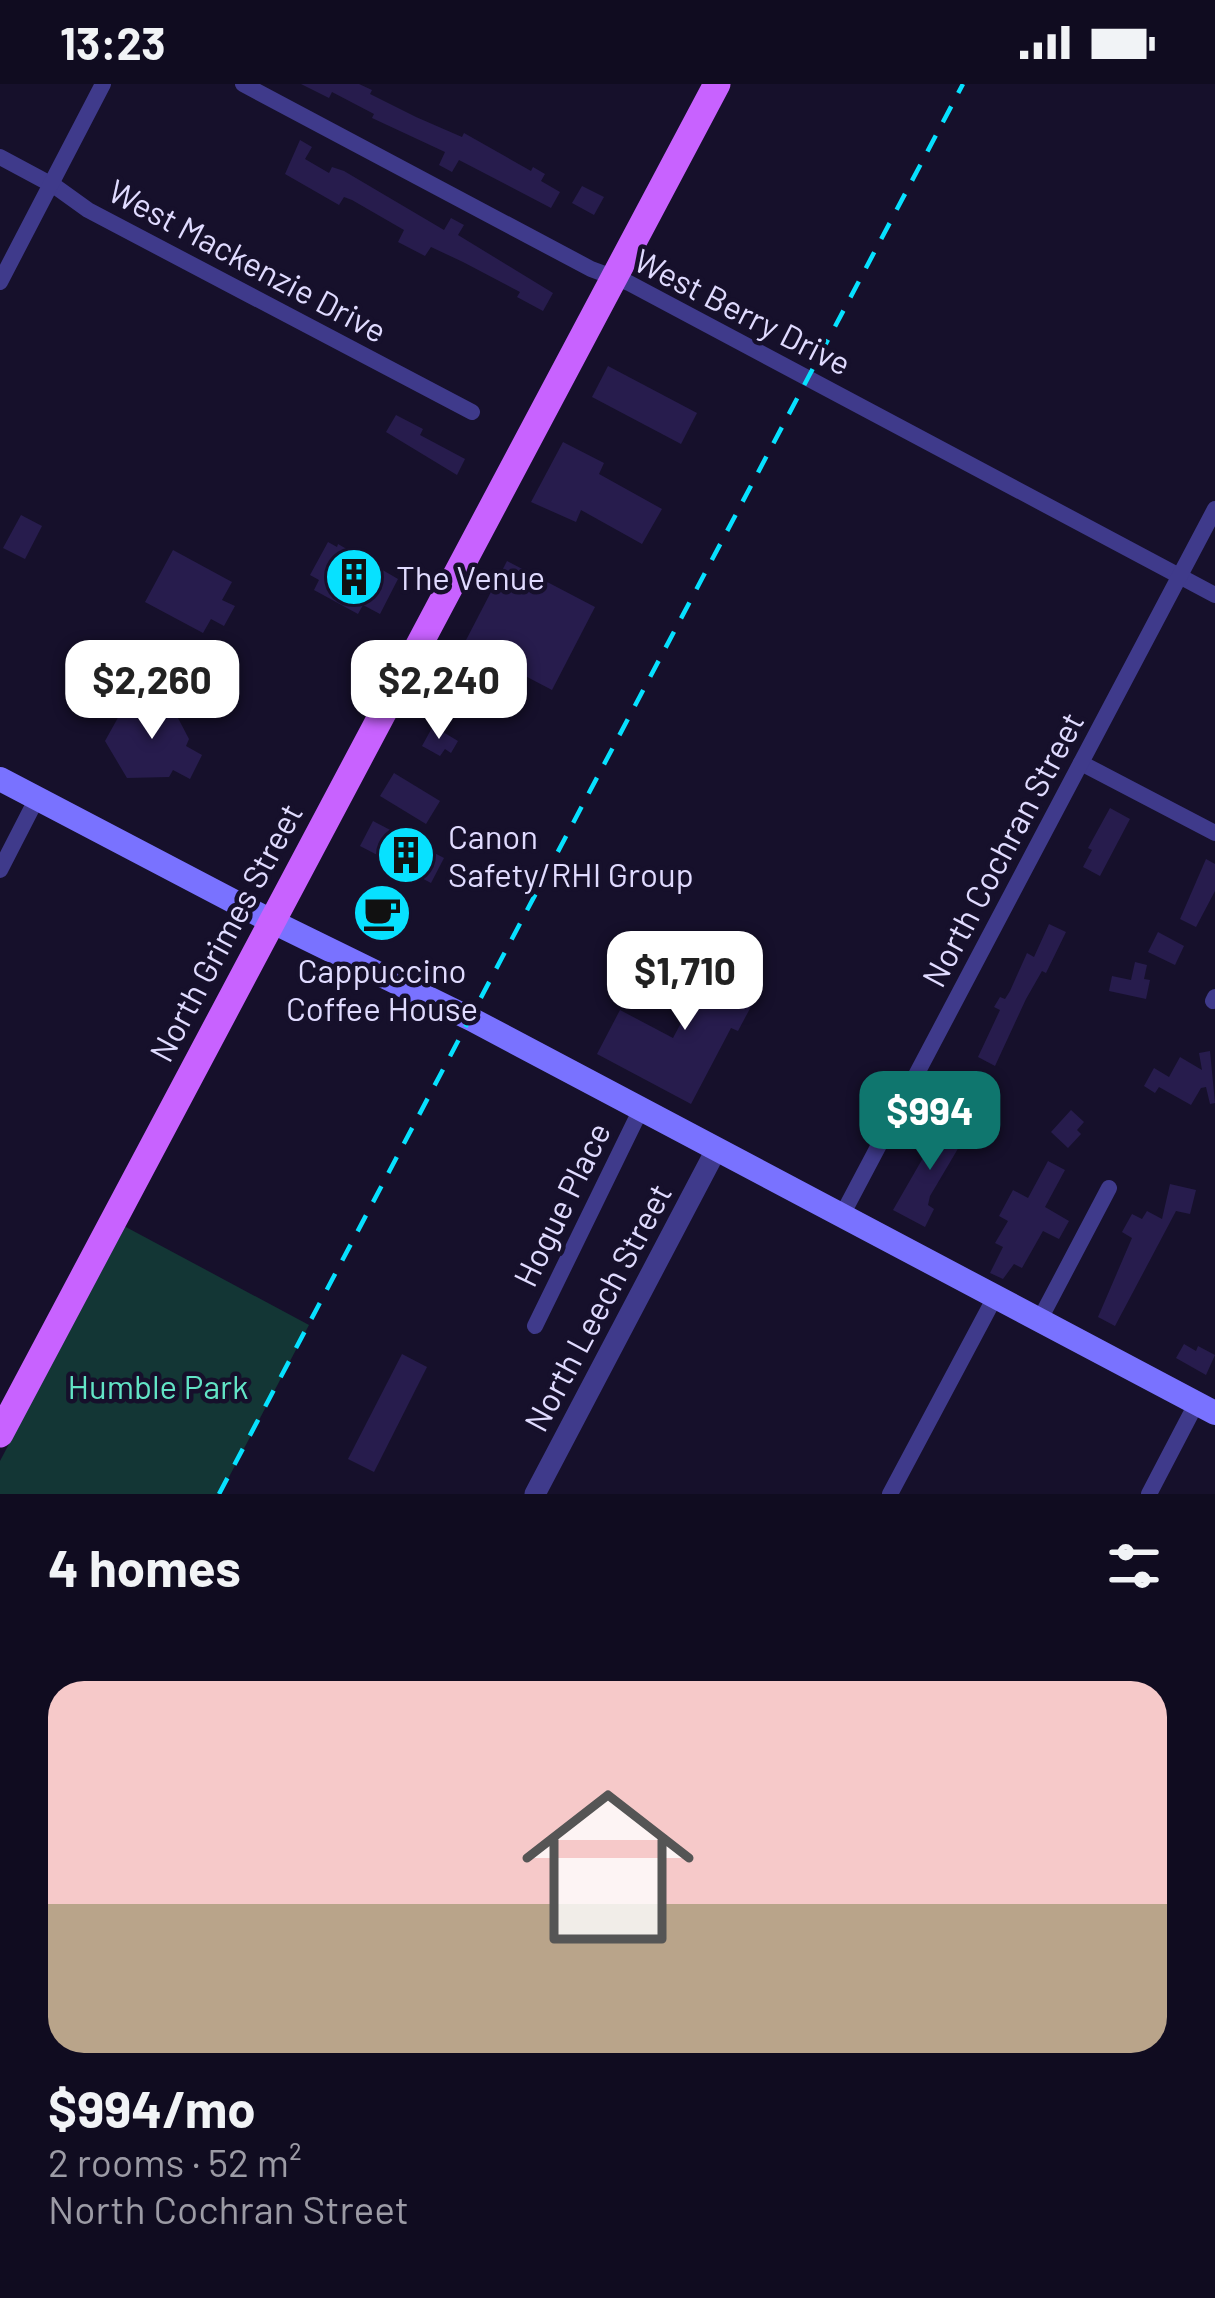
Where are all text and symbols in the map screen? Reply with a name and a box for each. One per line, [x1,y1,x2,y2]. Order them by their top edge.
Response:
text: 13:23 [60,15,165,69]
street label: West Mackenzie Drive [102,170,394,350]
street label: West Berry Drive [628,239,858,383]
building icon: The Venue [323,546,385,608]
place label: The Venue [396,557,545,597]
pin: $2,260 [54,640,250,742]
pin: $2,240 [341,640,537,742]
text: $2,260 [92,655,212,702]
text: $2,240 [378,655,500,702]
street label: North Cochran Street [913,705,1091,993]
street label: North Grimes Street [140,796,310,1068]
place label: Canon Safety/RHI Group [448,816,694,894]
building icon: Canon Safety/RHI Group [375,824,437,886]
cafe icon: Cappuccino Coffee House [351,882,413,944]
pin: $1,710 [587,931,783,1033]
text: $1,710 [634,946,736,993]
place label: Cappuccino Coffee House [286,950,478,1028]
pin: $994 [859,1071,1001,1173]
text: $994 [886,1086,974,1133]
street label: Hogue Place [504,1115,618,1293]
street label: North Leech Street [515,1176,679,1438]
park label: Humble Park [67,1366,249,1406]
icon: filters [1101,1533,1167,1599]
text: 4 homes [48,1536,241,1597]
icon: home [500,1759,716,1975]
text: $994/mo [48,2077,256,2138]
text: 2 rooms · 52 m² [48,2138,302,2185]
text: North Cochran Street [48,2185,409,2232]

